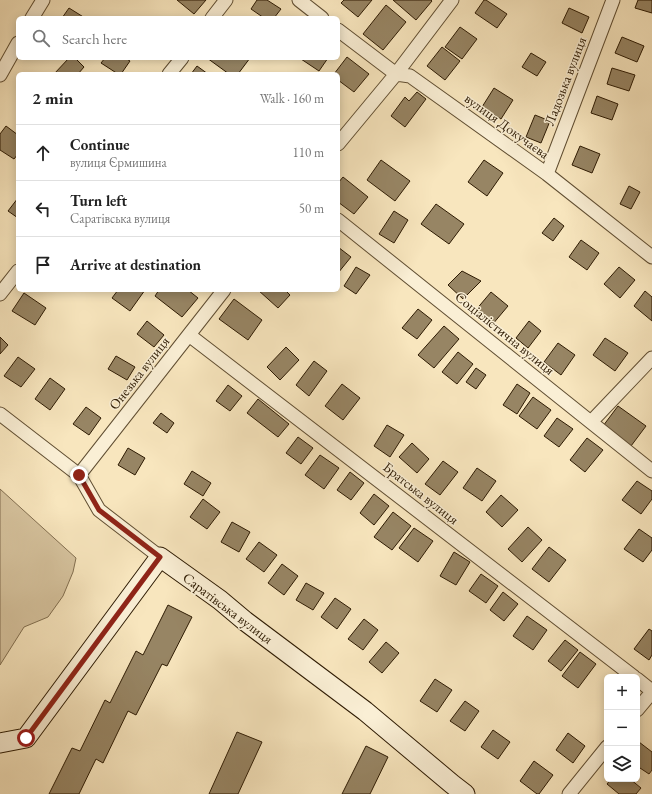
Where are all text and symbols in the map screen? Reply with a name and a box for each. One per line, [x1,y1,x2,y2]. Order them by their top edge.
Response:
search box [16,16,340,60]
icon: search [30,27,52,49]
text: Search here [62,29,127,48]
street label: Ладозька вулиця [540,34,590,128]
text: 2 min [32,87,73,109]
street label: вулиця Докучаєва [461,89,553,163]
text: Walk · 160 m [260,90,324,107]
text: Continue [70,135,130,154]
icon: ahead [32,142,54,164]
text: 110 m [293,144,324,161]
text: вулиця Єрмишина [70,154,167,171]
text: Turn left [70,191,127,210]
icon: left [32,198,54,220]
text: 50 m [299,200,324,217]
text: Саратівська вулиця [70,210,170,227]
icon: arrive [32,254,54,276]
text: Arrive at destination [70,255,201,274]
street label: Соціалістична вулиця [451,287,559,379]
street label: Онезька вулиця [105,333,173,413]
street label: Братська вулиця [379,458,463,528]
route end [70,466,88,484]
street label: Саратівська вулиця [179,568,277,648]
map controls [604,674,640,782]
button: + [604,674,640,710]
button: − [604,710,640,746]
route start [17,729,35,747]
button: layers [604,746,640,782]

